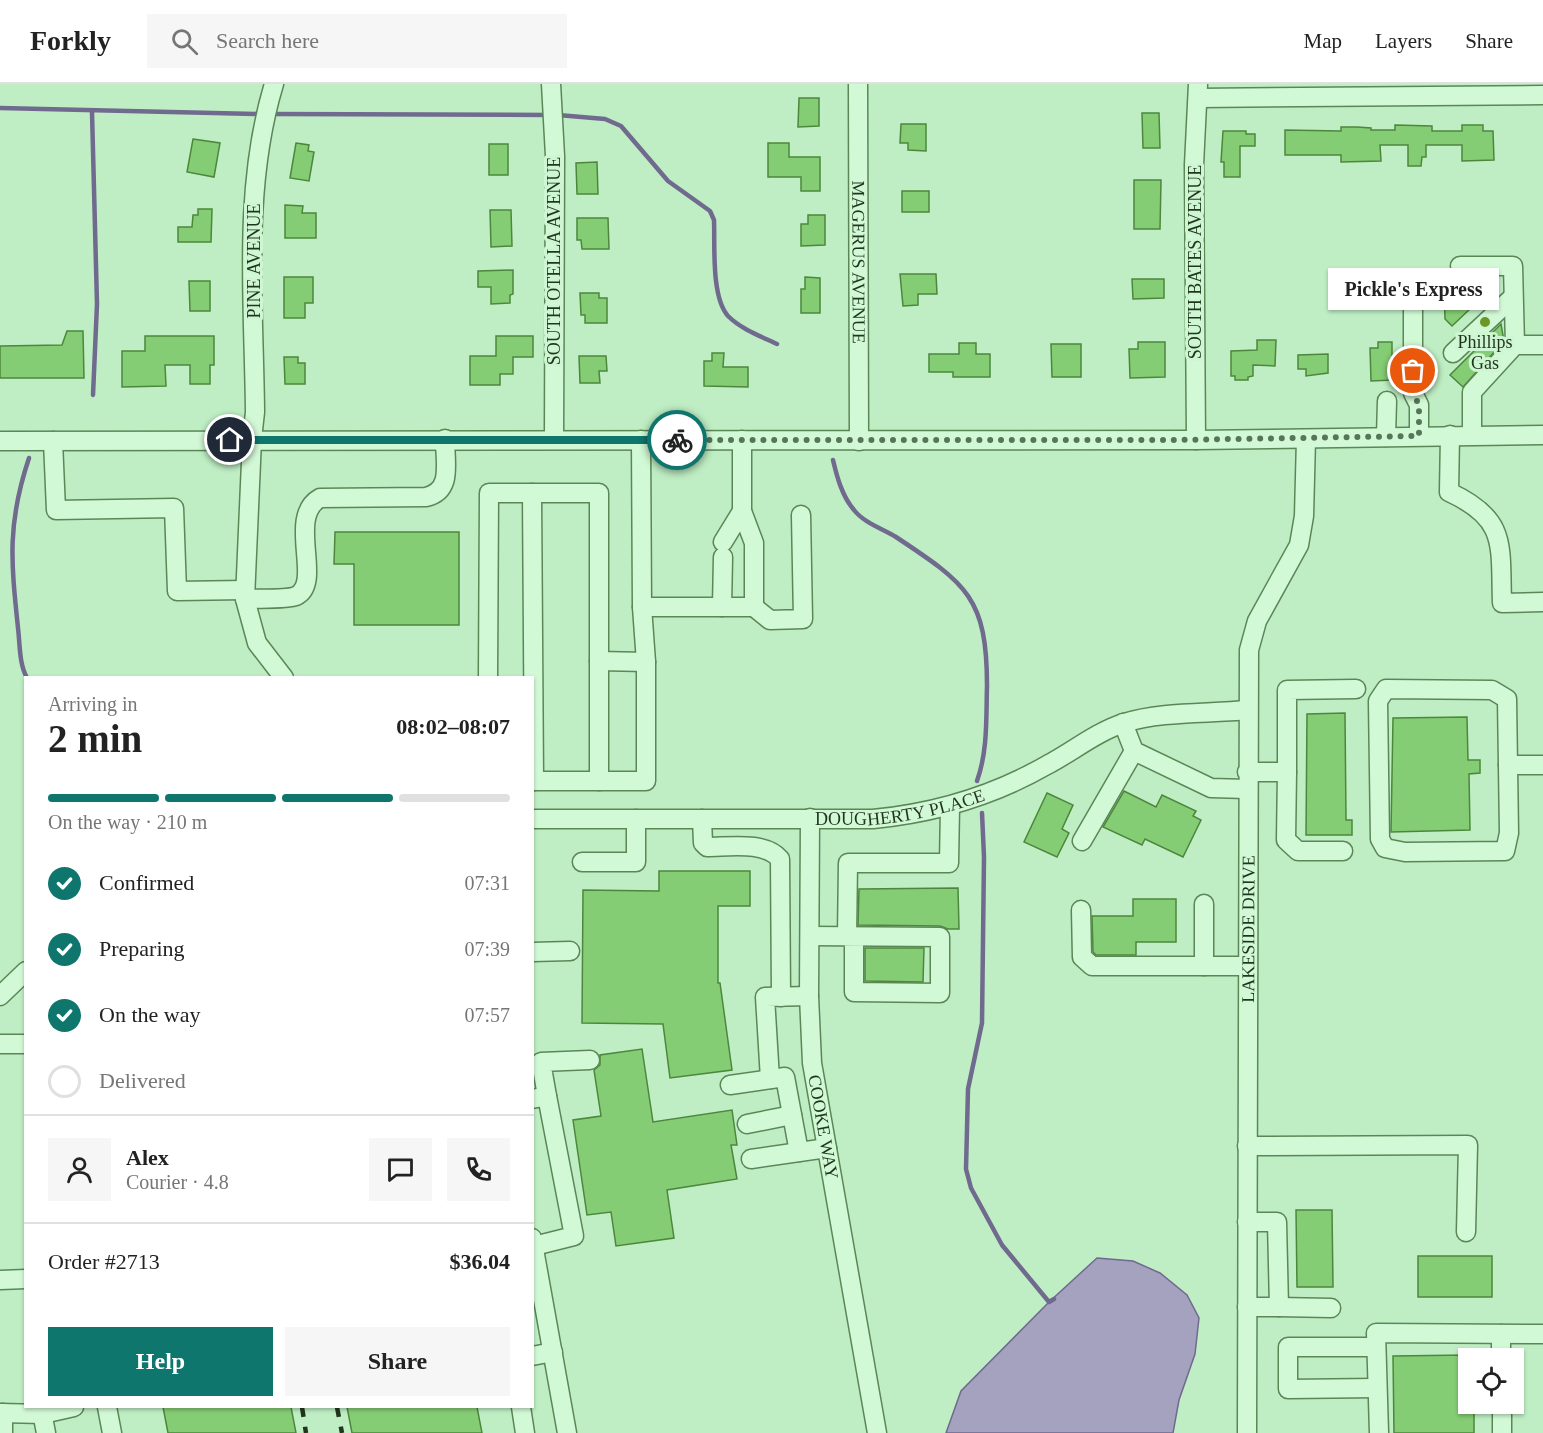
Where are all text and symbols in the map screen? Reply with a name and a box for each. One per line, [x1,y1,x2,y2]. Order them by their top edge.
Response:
search box [147,14,567,68]
text: Forkly [30,25,111,56]
icon: search [168,25,201,58]
text: Search here [216,28,319,53]
text: Map [1304,29,1342,53]
text: Layers [1375,29,1432,53]
text: Share [1465,29,1513,53]
street label: SOUTH OTELLA AVENUE [544,157,564,365]
street label: SOUTH BATES AVENUE [1185,165,1205,359]
street label: MAGERUS AVENUE [848,180,869,344]
street label: PINE AVENUE [244,203,264,319]
callout: Pickle's Express [1328,269,1498,311]
text: Pickle's Express [1345,278,1482,300]
marker: Phillips Gas [1478,315,1492,329]
place label: Phillips Gas [1457,332,1513,373]
pin [1387,345,1438,396]
icon: bag [1396,354,1429,387]
courier [647,410,707,470]
pin [204,414,255,465]
icon: home [213,423,246,456]
icon: bike [661,424,694,457]
text: Arriving in [48,693,137,715]
text: 08:02–08:07 [396,714,510,739]
text: 2 min [48,717,142,760]
street label: DOUGHERTY PLACE [815,785,987,830]
text: On the way · 210 m [48,811,207,833]
street label: LAKESIDE DRIVE [1238,855,1258,1003]
icon: check [48,867,81,900]
text: Confirmed [99,870,194,895]
text: 07:31 [464,872,510,894]
icon: check [48,933,81,966]
text: Preparing [99,936,185,961]
text: 07:39 [464,938,510,960]
icon: check [48,999,81,1032]
text: On the way [99,1002,200,1027]
text: 07:57 [464,1004,510,1026]
text: Delivered [99,1068,186,1093]
street label: COOKE WAY [804,1073,842,1181]
button: person [48,1138,111,1201]
button: chat [369,1138,432,1201]
button: phone [447,1138,510,1201]
text: Alex [126,1145,169,1170]
text: Courier · 4.8 [126,1171,229,1193]
text: Order #2713 [48,1249,160,1274]
text: $36.04 [450,1249,510,1274]
button: Help [48,1327,273,1396]
button: Share [285,1327,510,1396]
map controls [1458,1348,1524,1414]
button: locate [1458,1348,1524,1414]

